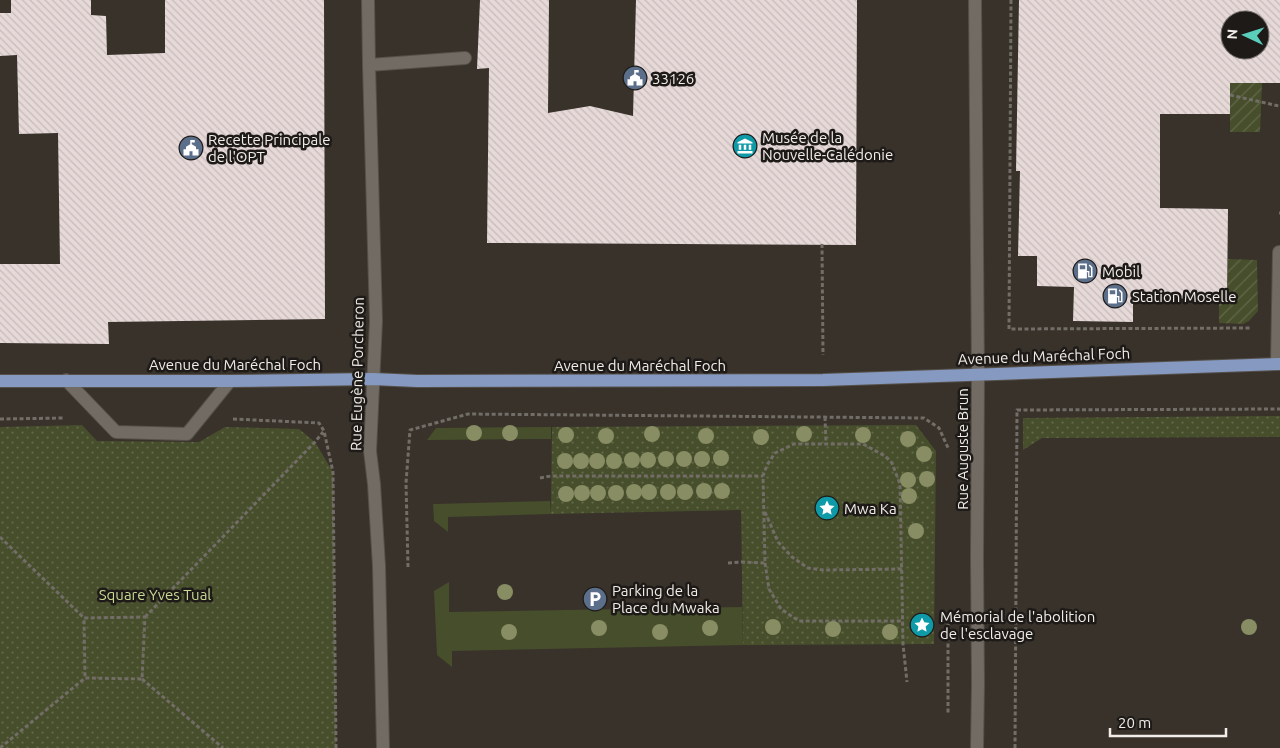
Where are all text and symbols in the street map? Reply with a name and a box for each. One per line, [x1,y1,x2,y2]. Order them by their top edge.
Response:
north arrow [1220,10,1270,60]
text: N [1224,28,1240,40]
public building icon: 33126 [622,65,648,91]
place label: 33126 [652,70,694,87]
place label: Musée de la Nouvelle-Calédonie [762,129,893,163]
place label: Recette Principale de l'OPT [208,131,330,165]
museum icon: Musée de la Nouvelle-Calédonie [732,133,758,159]
public building icon: Recette Principale de l'OPT [178,135,204,161]
fuel station icon: Mobil [1072,258,1098,284]
place label: Mobil [1102,263,1140,280]
fuel station icon: Station Moselle [1102,283,1128,309]
place label: Station Moselle [1132,288,1237,305]
street label: Rue Eugène Porcheron [347,297,367,451]
street label: Avenue du Maréchal Foch [958,344,1130,368]
street label: Avenue du Maréchal Foch [149,356,321,373]
street label: Avenue du Maréchal Foch [554,357,726,374]
street label: Rue Auguste Brun [954,388,971,510]
place icon: Mwa Ka [814,495,840,521]
place label: Mwa Ka [844,500,897,517]
place label: Parking de la Place du Mwaka [612,582,720,616]
park label: Square Yves Tual [99,586,211,603]
parking icon: Parking de la Place du Mwaka [582,586,608,612]
place label: Mémorial de l'abolition de l'esclavage [940,608,1095,642]
place icon: Mémorial de l'abolition de l'esclavage [909,612,935,638]
scale bar [1110,706,1226,738]
text: 20 m [1118,714,1151,731]

